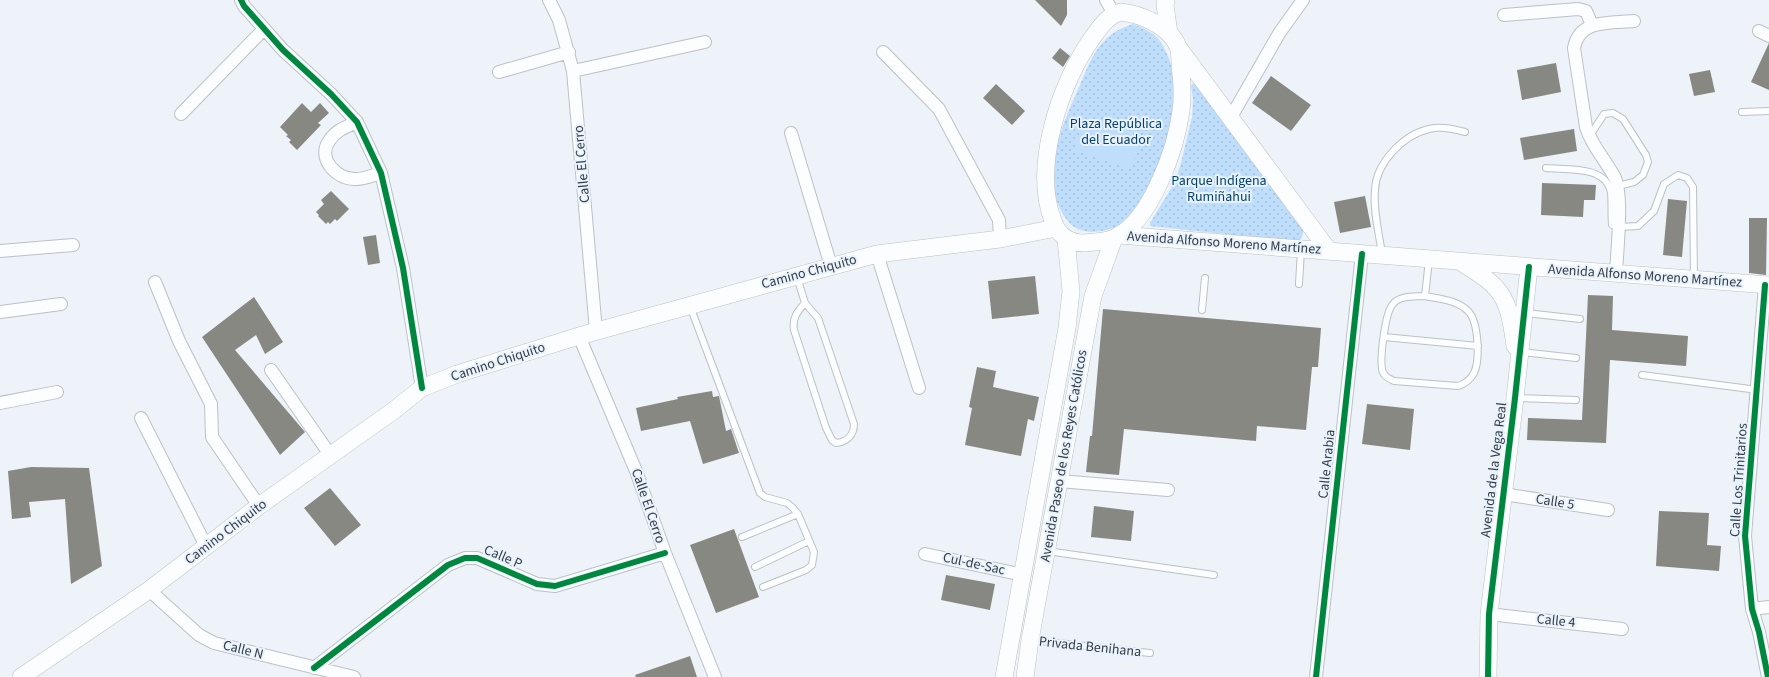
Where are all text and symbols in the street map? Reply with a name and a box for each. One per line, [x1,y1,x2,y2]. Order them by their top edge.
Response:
park label: Plaza República del Ecuador [1070,114,1162,150]
street label: Calle El Cerro [569,124,595,204]
park label: Parque Indígena Rumiñahui [1171,171,1267,207]
street label: Avenida Alfonso Moreno Martínez [1126,226,1322,260]
street label: Camino Chiquito [759,250,859,294]
street label: Avenida Alfonso Moreno Martínez [1547,259,1743,293]
street label: Camino Chiquito [448,337,548,387]
street label: Avenida Paseo de los Reyes Católicos [1035,348,1093,564]
street label: Avenida de la Vega Real [1476,401,1512,539]
street label: Calle Los Trinitarios [1725,422,1753,538]
street label: Calle Arabia [1313,428,1341,500]
street label: Calle El Cerro [626,466,670,546]
street label: Calle 5 [1534,489,1576,515]
street label: Camino Chiquito [181,494,271,570]
street label: Calle P [481,540,525,574]
street label: Cul-de-Sac [941,548,1008,580]
street label: Calle 4 [1536,609,1576,633]
street label: Privada Benihana [1038,632,1142,662]
street label: Calle N [221,635,265,665]

